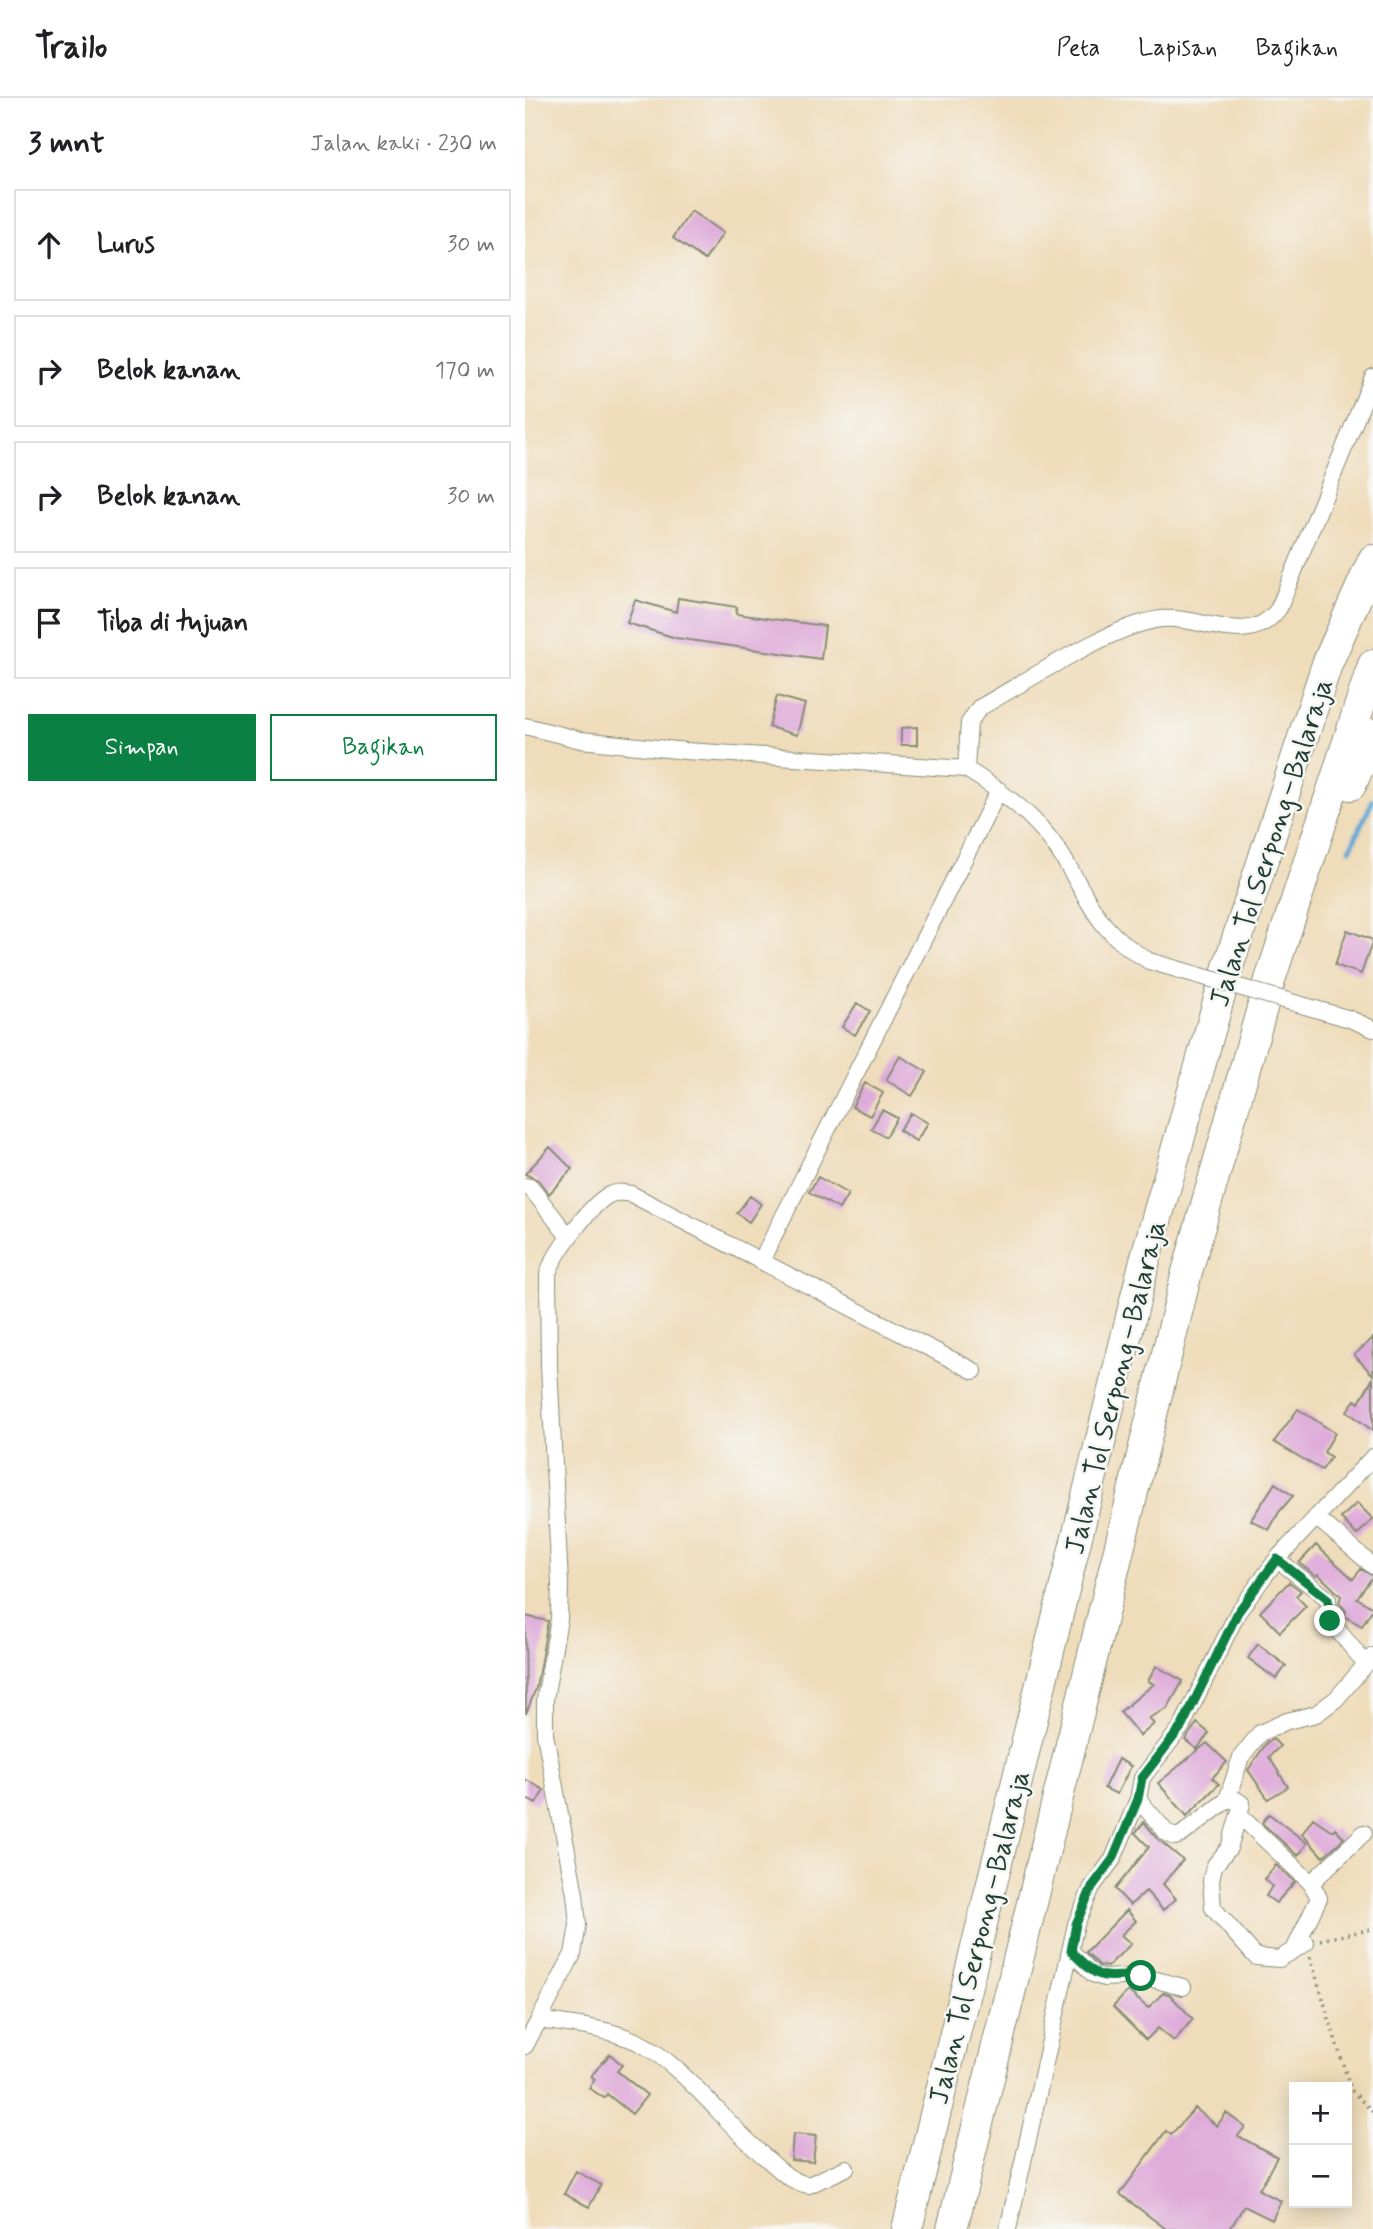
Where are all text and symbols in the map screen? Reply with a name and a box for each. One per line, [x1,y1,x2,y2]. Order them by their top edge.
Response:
text: Trailo [35,26,107,70]
text: Peta [1057,33,1100,64]
text: Lapisan [1138,33,1217,64]
text: Bagikan [1255,33,1338,64]
text: 3 mnt [28,124,104,163]
text: Jalan kaki · 230 m [310,129,497,159]
icon: ahead [30,226,68,264]
text: Lurus [97,228,155,262]
text: 30 m [447,230,495,260]
icon: right [30,352,68,390]
text: Belok kanan [97,354,240,388]
text: 170 m [435,356,495,386]
icon: right [30,478,68,516]
text: Belok kanan [97,480,240,514]
text: 30 m [447,482,495,512]
icon: arrive [30,604,68,642]
text: Tiba di tujuan [97,606,248,640]
street label: Jalan Tol Serpong–Balaraja [1202,674,1343,1012]
button: Simpan [28,714,256,781]
button: Bagikan [270,714,497,781]
street label: Jalan Tol Serpong–Balaraja [1057,1217,1176,1558]
route end [1314,1605,1345,1636]
street label: Jalan Tol Serpong–Balaraja [921,1767,1040,2108]
route start [1125,1960,1156,1991]
map controls [1289,2082,1352,2208]
button: + [1289,2082,1352,2145]
button: − [1289,2145,1352,2208]

